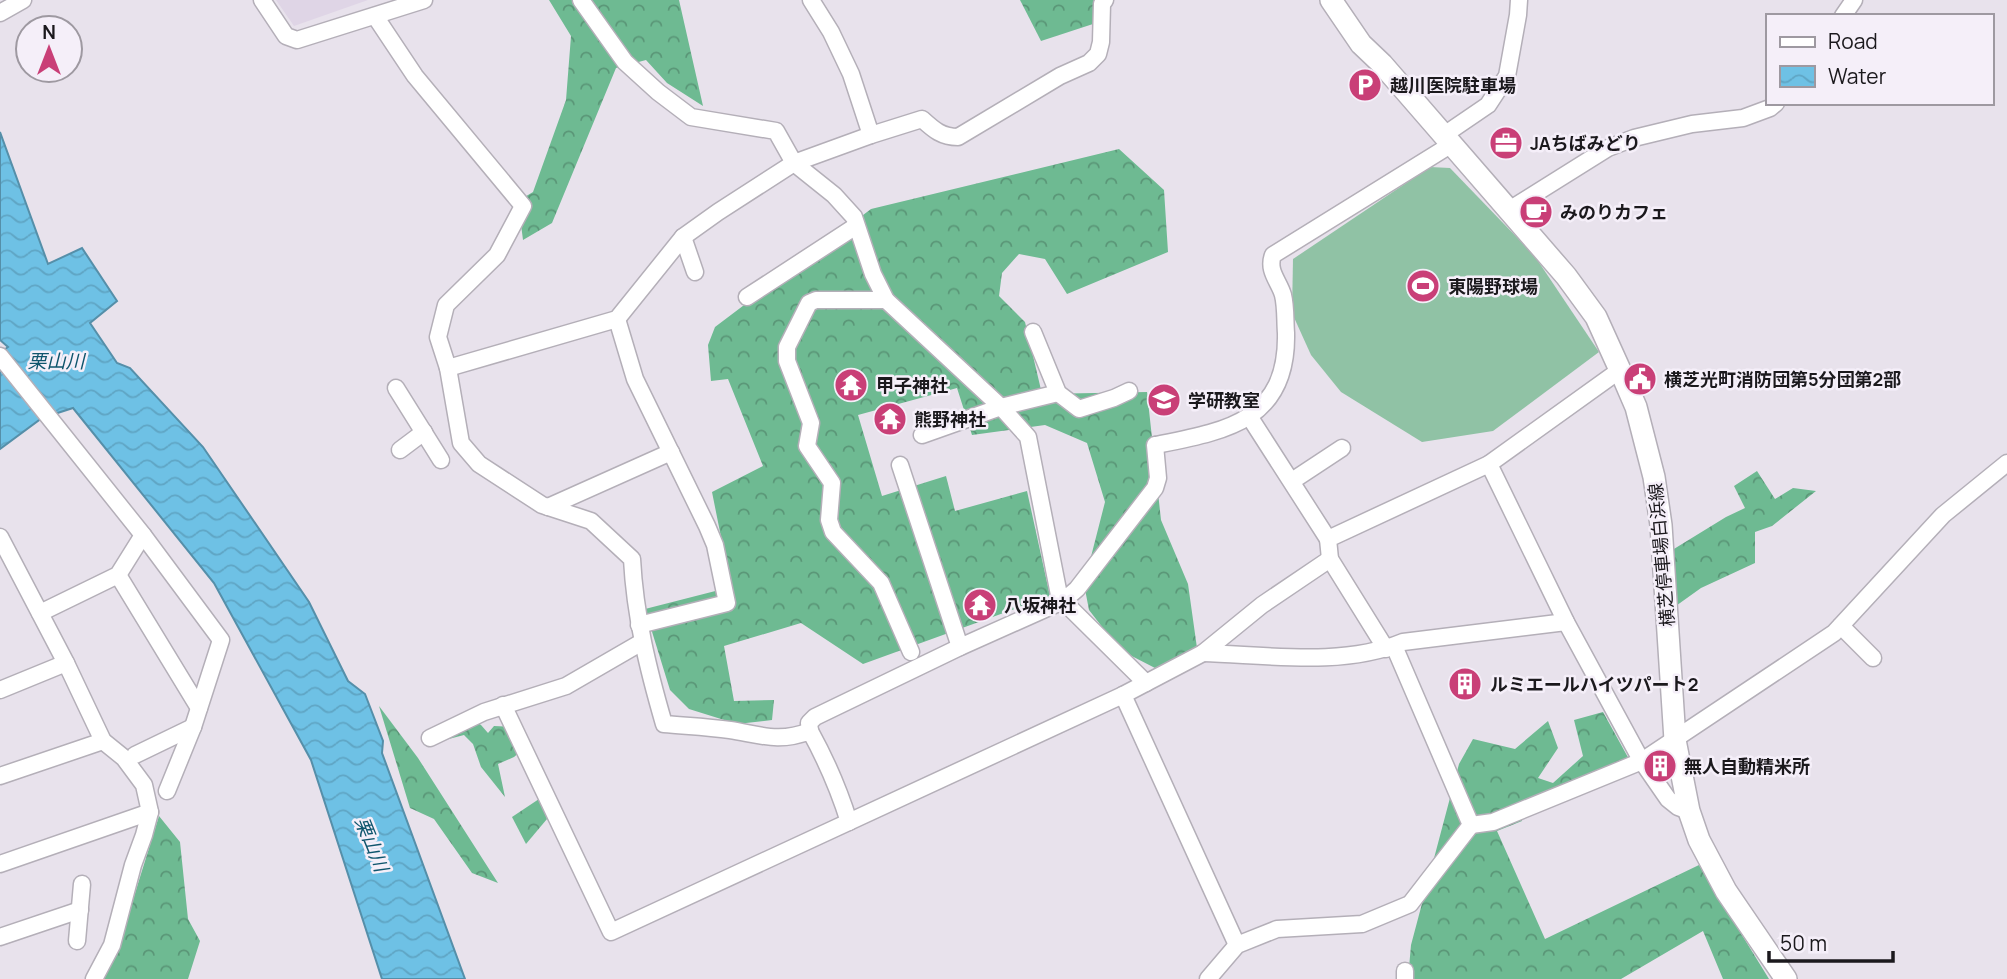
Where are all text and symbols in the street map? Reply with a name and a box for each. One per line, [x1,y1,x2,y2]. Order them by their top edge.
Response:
north arrow [14,14,84,84]
legend [1766,14,1993,105]
text: N [42,19,56,45]
text: Road [1828,27,1878,55]
text: Water [1828,62,1887,90]
parking icon: 越川医院駐車場 [1346,66,1384,104]
place label: 越川医院駐車場 [1390,73,1516,97]
office icon: JAちばみどり [1487,124,1525,162]
place label: JAちばみどり [1530,131,1641,155]
cafe icon: みのりカフェ [1517,193,1555,231]
place label: みのりカフェ [1560,200,1668,224]
sports icon: 東陽野球場 [1404,267,1442,305]
place label: 東陽野球場 [1448,274,1538,298]
water label: 栗山川 [27,348,86,374]
public building icon: 横芝光町消防団第5分団第2部 [1621,360,1659,398]
temple icon: 甲子神社 [832,366,870,404]
place label: 横芝光町消防団第5分団第2部 [1664,367,1901,391]
place label: 甲子神社 [876,373,948,397]
school or university icon: 学研教室 [1145,381,1183,419]
place label: 学研教室 [1188,388,1260,412]
temple icon: 熊野神社 [871,400,909,438]
place label: 熊野神社 [914,407,986,431]
street label: 横芝停車場白浜線 [1643,482,1679,628]
temple icon: 八坂神社 [961,586,999,624]
place label: 八坂神社 [1004,593,1076,617]
building icon: ルミエールハイツパート2 [1446,665,1484,703]
place label: ルミエールハイツパート2 [1490,672,1698,696]
building icon: 無人自動精米所 [1641,747,1679,785]
place label: 無人自動精米所 [1684,754,1810,778]
water label: 栗山川 [349,813,395,877]
scale bar [1769,920,1893,964]
text: 50 m [1780,929,1827,957]

